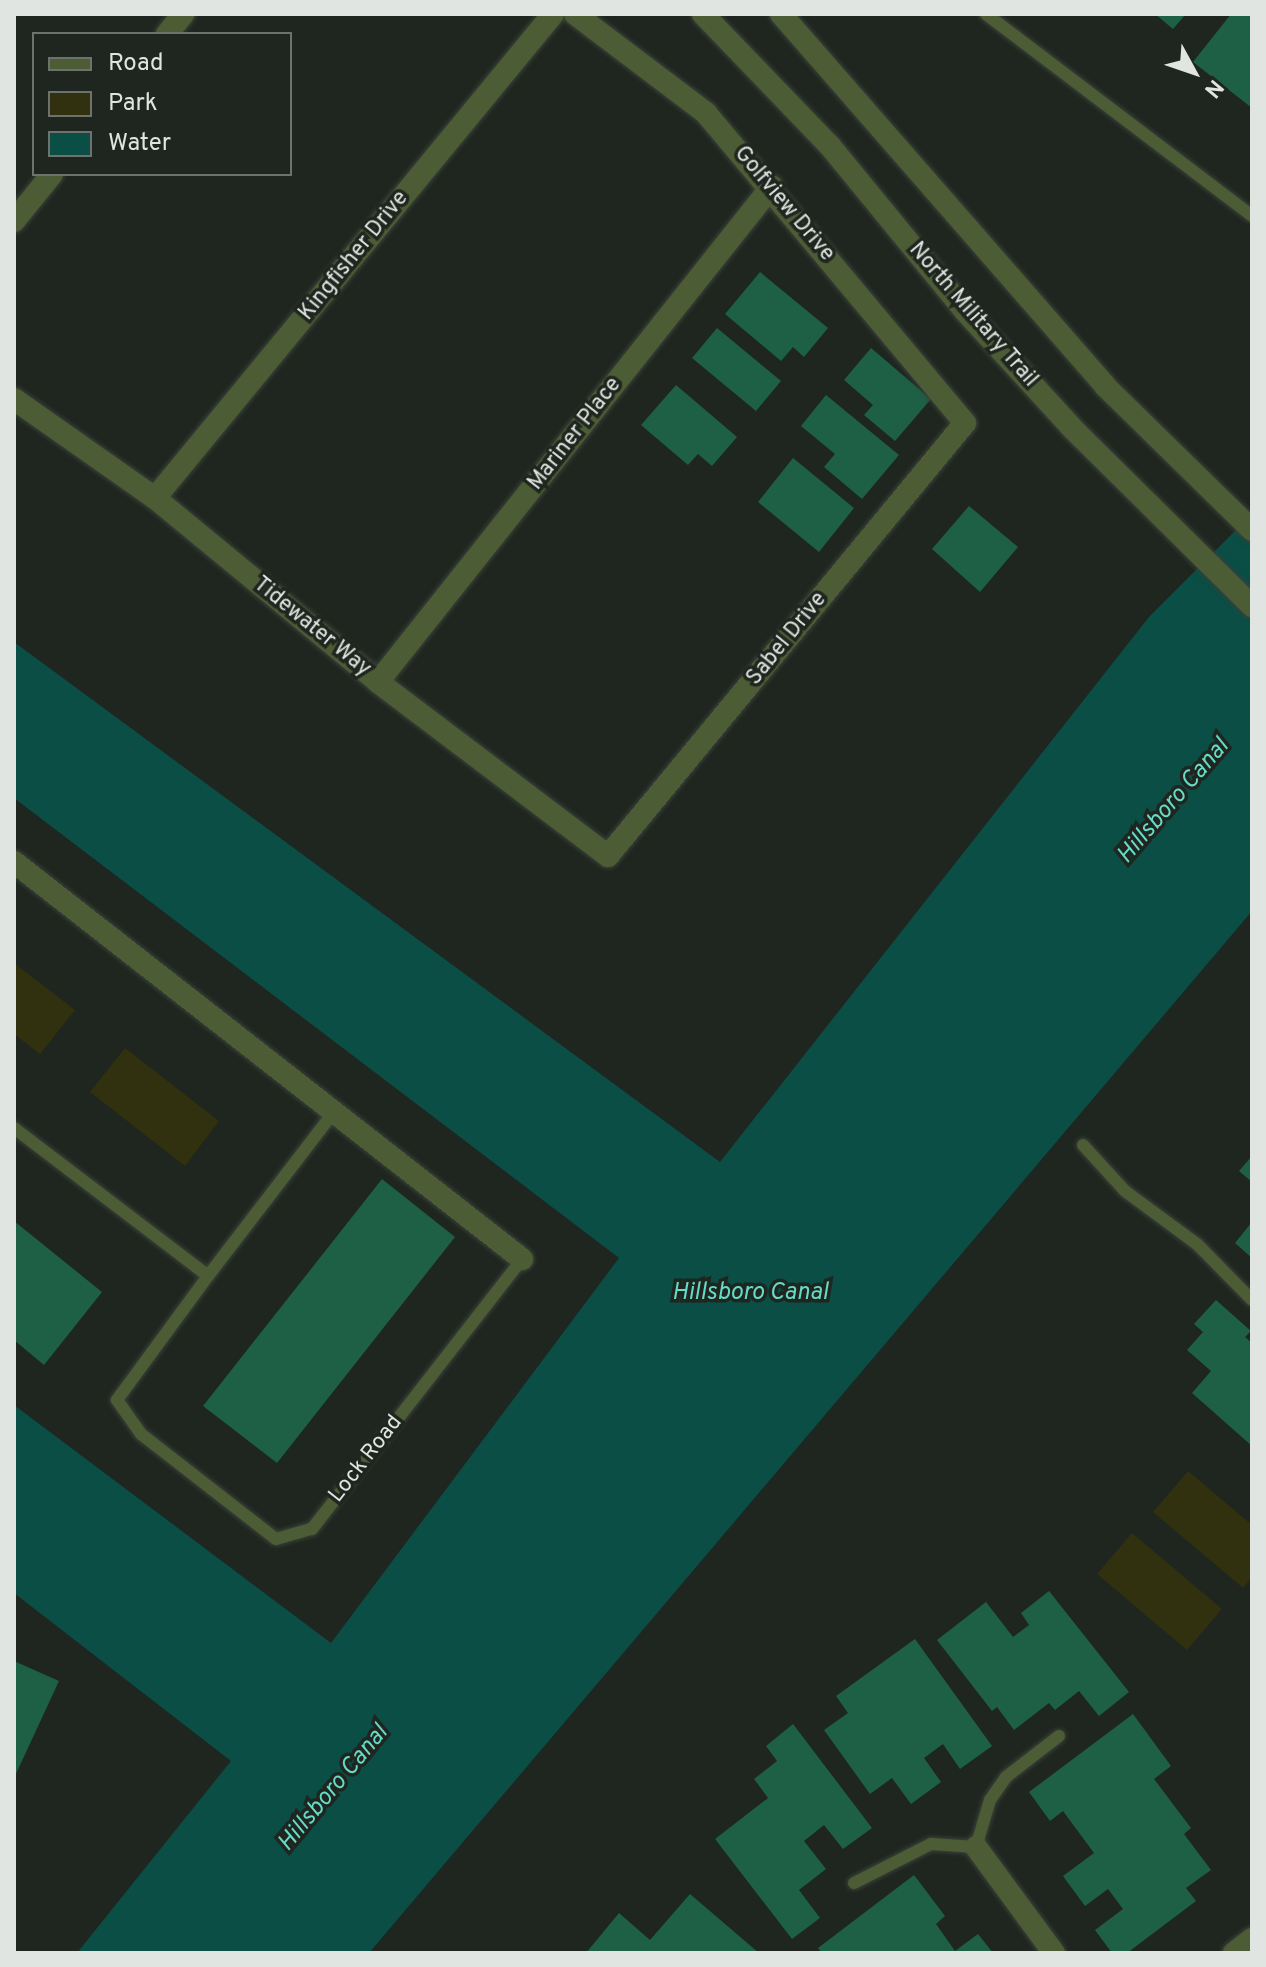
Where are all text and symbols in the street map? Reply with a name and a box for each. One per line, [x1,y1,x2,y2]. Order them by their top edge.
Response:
legend [32,32,292,176]
north arrow [1154,32,1234,112]
text: Road [108,49,164,79]
text: N [1197,73,1228,102]
text: Park [108,89,158,119]
text: Water [108,129,171,159]
street label: Golfview Drive [728,141,840,267]
street label: Kingfisher Drive [294,186,414,326]
street label: North Military Trail [903,237,1043,393]
street label: Mariner Place [523,372,627,496]
street label: Tidewater Way [248,571,376,683]
street label: Sabel Drive [741,587,833,691]
water label: Hillsboro Canal [1112,734,1236,870]
water label: Hillsboro Canal [672,1280,828,1308]
street label: Lock Road [324,1410,408,1508]
water label: Hillsboro Canal [273,1720,395,1858]

